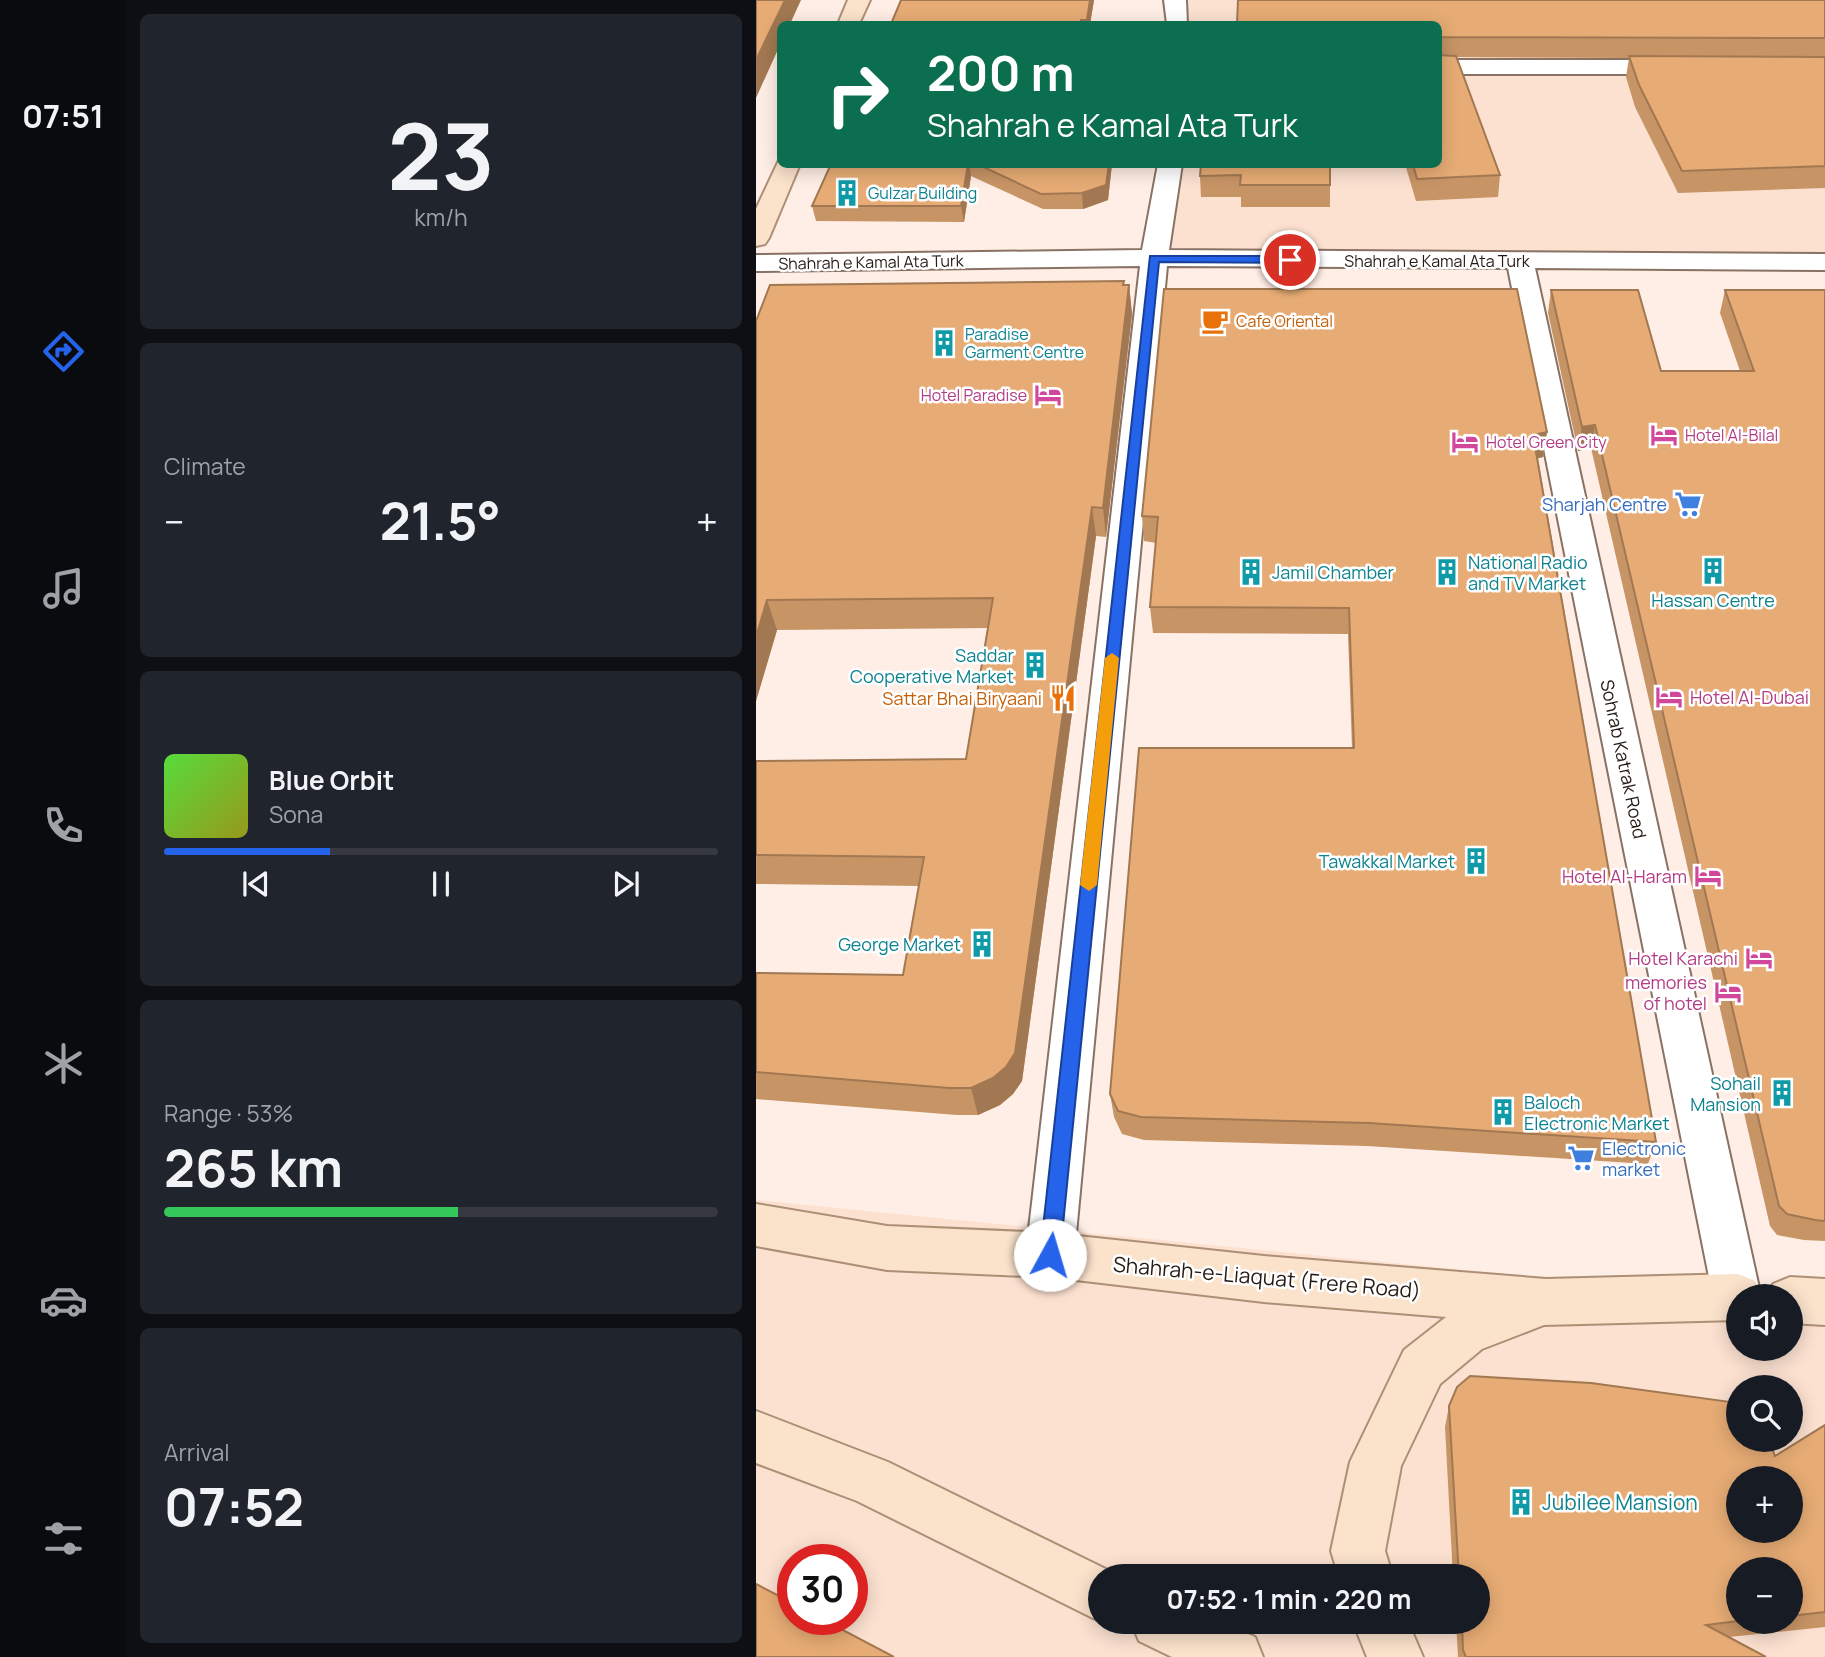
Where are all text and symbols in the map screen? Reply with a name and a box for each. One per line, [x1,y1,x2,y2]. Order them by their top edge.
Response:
text: 200 m [927,39,1075,106]
icon: right [812,49,903,140]
text: 23 [387,93,495,217]
text: 07:51 [22,94,104,138]
text: Shahrah e Kamal Ata Turk [927,103,1298,147]
building icon: Gulzar Building [832,178,862,208]
place label: Gulzar Building [868,182,977,204]
text: km/h [414,201,468,233]
pin [1260,230,1320,290]
icon: arrive [1271,241,1309,279]
street label: Shahrah e Kamal Ata Turk [778,249,965,275]
street label: Shahrah e Kamal Ata Turk [1344,250,1531,272]
cafe icon: Cafe Oriental [1200,306,1230,336]
place label: Cafe Oriental [1236,310,1333,332]
place label: Paradise Garment Centre [965,323,1084,363]
icon: directions [39,327,88,376]
building icon: Paradise Garment Centre [929,328,959,358]
hotel icon: Hotel Paradise [1033,380,1063,410]
place label: Hotel Paradise [921,384,1027,406]
hotel icon: Hotel Al-Bilal [1649,420,1679,450]
place label: Hotel Al-Bilal [1685,424,1778,446]
hotel icon: Hotel Green City [1450,427,1480,457]
place label: Hotel Green City [1486,431,1607,453]
text: Climate [164,450,246,482]
text: 21.5° [380,485,501,556]
supermarket icon: Sharjah Centre [1673,489,1703,519]
place label: Sharjah Centre [1542,492,1667,516]
text: − [164,495,185,547]
text: + [696,495,718,547]
place label: National Radio and TV Market [1468,550,1588,595]
building icon: Hassan Centre [1698,556,1728,586]
building icon: Jamil Chamber [1236,557,1266,587]
building icon: National Radio and TV Market [1432,557,1462,587]
place label: Jamil Chamber [1272,560,1395,584]
icon: music [39,564,88,613]
place label: Hassan Centre [1651,588,1775,612]
place label: Saddar Cooperative Market [850,643,1015,688]
building icon: Saddar Cooperative Market [1020,650,1050,680]
street label: Sohrab Katrak Road [1595,677,1653,841]
hotel icon: Hotel Al-Dubai [1654,682,1684,712]
restaurant icon: Sattar Bhai Biryaani [1048,683,1078,713]
place label: Hotel Al-Dubai [1690,685,1809,709]
place label: Sattar Bhai Biryaani [882,686,1042,710]
text: Blue Orbit [269,762,394,798]
text: Sona [269,798,323,830]
icon: phone [39,801,88,850]
building icon: Tawakkal Market [1461,846,1491,876]
place label: Tawakkal Market [1319,849,1455,873]
hotel icon: Hotel Al-Haram [1693,861,1723,891]
place label: Hotel Al-Haram [1562,864,1687,888]
icon: previous [237,865,275,903]
icon: pause [422,865,460,903]
icon: next [607,865,645,903]
building icon: George Market [967,929,997,959]
place label: George Market [838,932,961,956]
hotel icon: Hotel Karachi [1744,943,1774,973]
place label: Hotel Karachi [1628,946,1738,970]
place label: memories of hotel [1625,970,1707,1015]
hotel icon: memories of hotel [1713,977,1743,1007]
icon: climate [39,1039,88,1088]
place label: Sohail Mansion [1690,1071,1761,1116]
building icon: Sohail Mansion [1767,1078,1797,1108]
place label: Baloch Electronic Market [1524,1090,1670,1135]
text: Range · 53% [164,1097,293,1129]
building icon: Baloch Electronic Market [1488,1097,1518,1127]
text: 265 km [164,1132,343,1203]
place label: Electronic market [1602,1136,1686,1181]
supermarket icon: Electronic market [1566,1143,1596,1173]
position arrow [1013,1218,1087,1292]
street label: Shahrah-e-Liaquat (Frere Road) [1112,1250,1422,1304]
icon: car [39,1276,88,1325]
map controls [1726,1284,1803,1634]
button: sound [1726,1284,1803,1361]
button: search [1726,1375,1803,1452]
text: Arrival [164,1436,230,1468]
button: + [1726,1466,1803,1543]
text: 07:52 [164,1471,304,1542]
building icon: Jubilee Mansion [1506,1487,1536,1517]
place label: Jubilee Mansion [1542,1488,1698,1516]
icon: filters [39,1514,88,1563]
speed limit sign: 30 [777,1544,868,1635]
button: − [1726,1557,1803,1634]
text: 07:52 · 1 min · 220 m [1167,1581,1411,1617]

